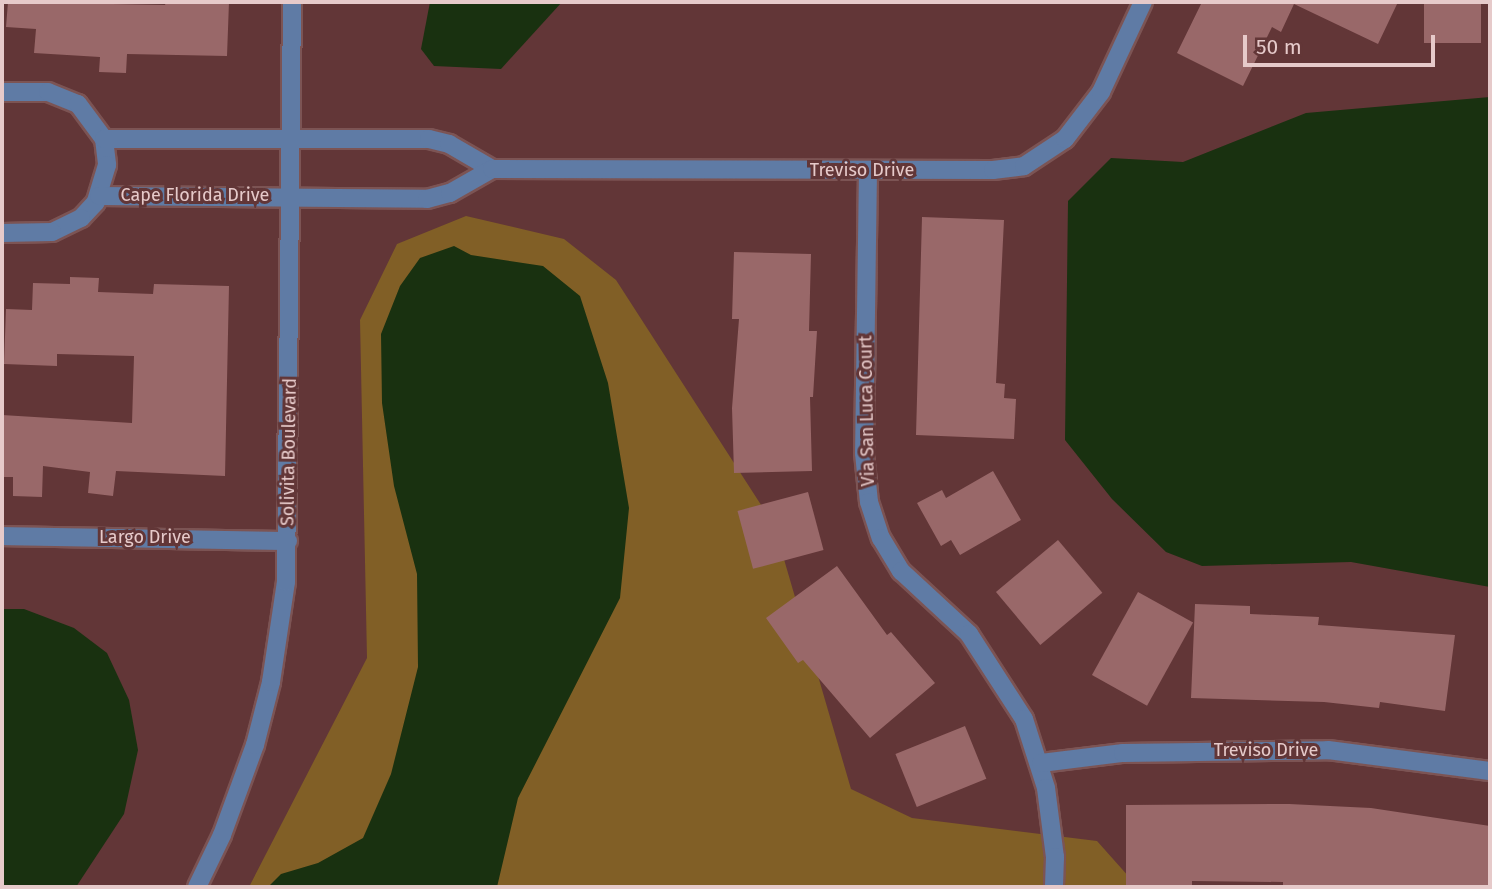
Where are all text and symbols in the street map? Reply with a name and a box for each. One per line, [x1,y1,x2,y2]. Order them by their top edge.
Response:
scale bar [1247,21,1440,65]
text: 50 m [1256,34,1302,60]
street label: Treviso Drive [810,159,914,181]
street label: Cape Florida Drive [121,184,269,206]
street label: Via San Luca Court [855,335,879,487]
street label: Solivita Boulevard [277,378,301,526]
street label: Largo Drive [99,526,191,548]
street label: Treviso Drive [1214,739,1318,761]

